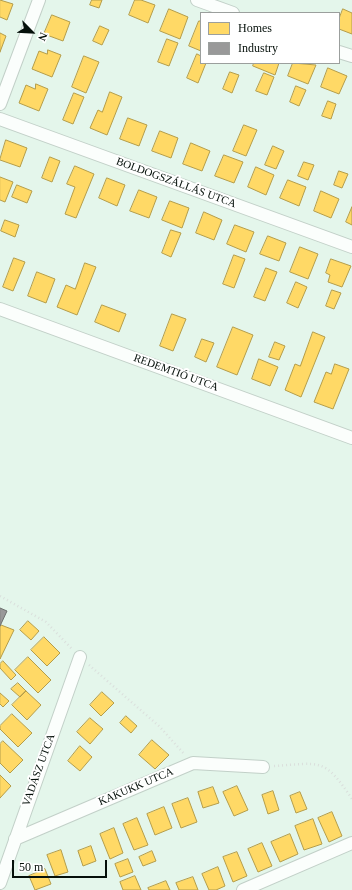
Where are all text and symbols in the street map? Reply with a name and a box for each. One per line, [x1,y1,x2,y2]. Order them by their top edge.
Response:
north arrow [12,12,52,52]
legend [200,12,340,64]
text: Homes [238,21,272,35]
text: N [36,31,50,43]
text: Industry [238,41,278,55]
street label: BOLDOGSZÁLLÁS UTCA [114,155,238,211]
street label: REDEMTIÓ UTCA [132,351,220,395]
street label: VADÁSZ UTCA [20,732,58,808]
street label: KAKUKK UTCA [96,765,176,809]
scale bar [14,852,109,878]
text: 50 m [19,860,43,874]

